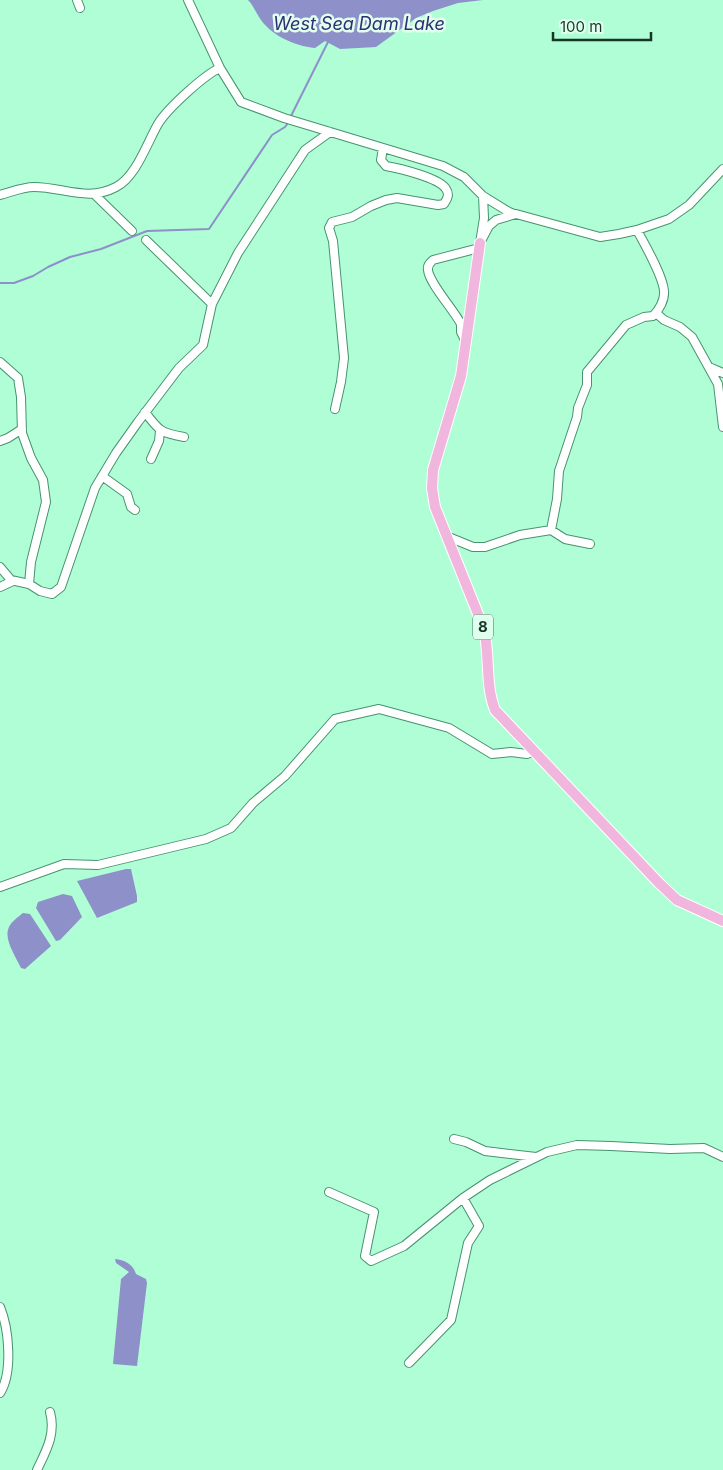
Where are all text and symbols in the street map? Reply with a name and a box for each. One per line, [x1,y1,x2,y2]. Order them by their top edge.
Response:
scale bar [553,10,650,42]
water label: West Sea Dam Lake [273,13,445,34]
text: 100 m [560,17,602,36]
road number: 8 [473,614,493,640]

